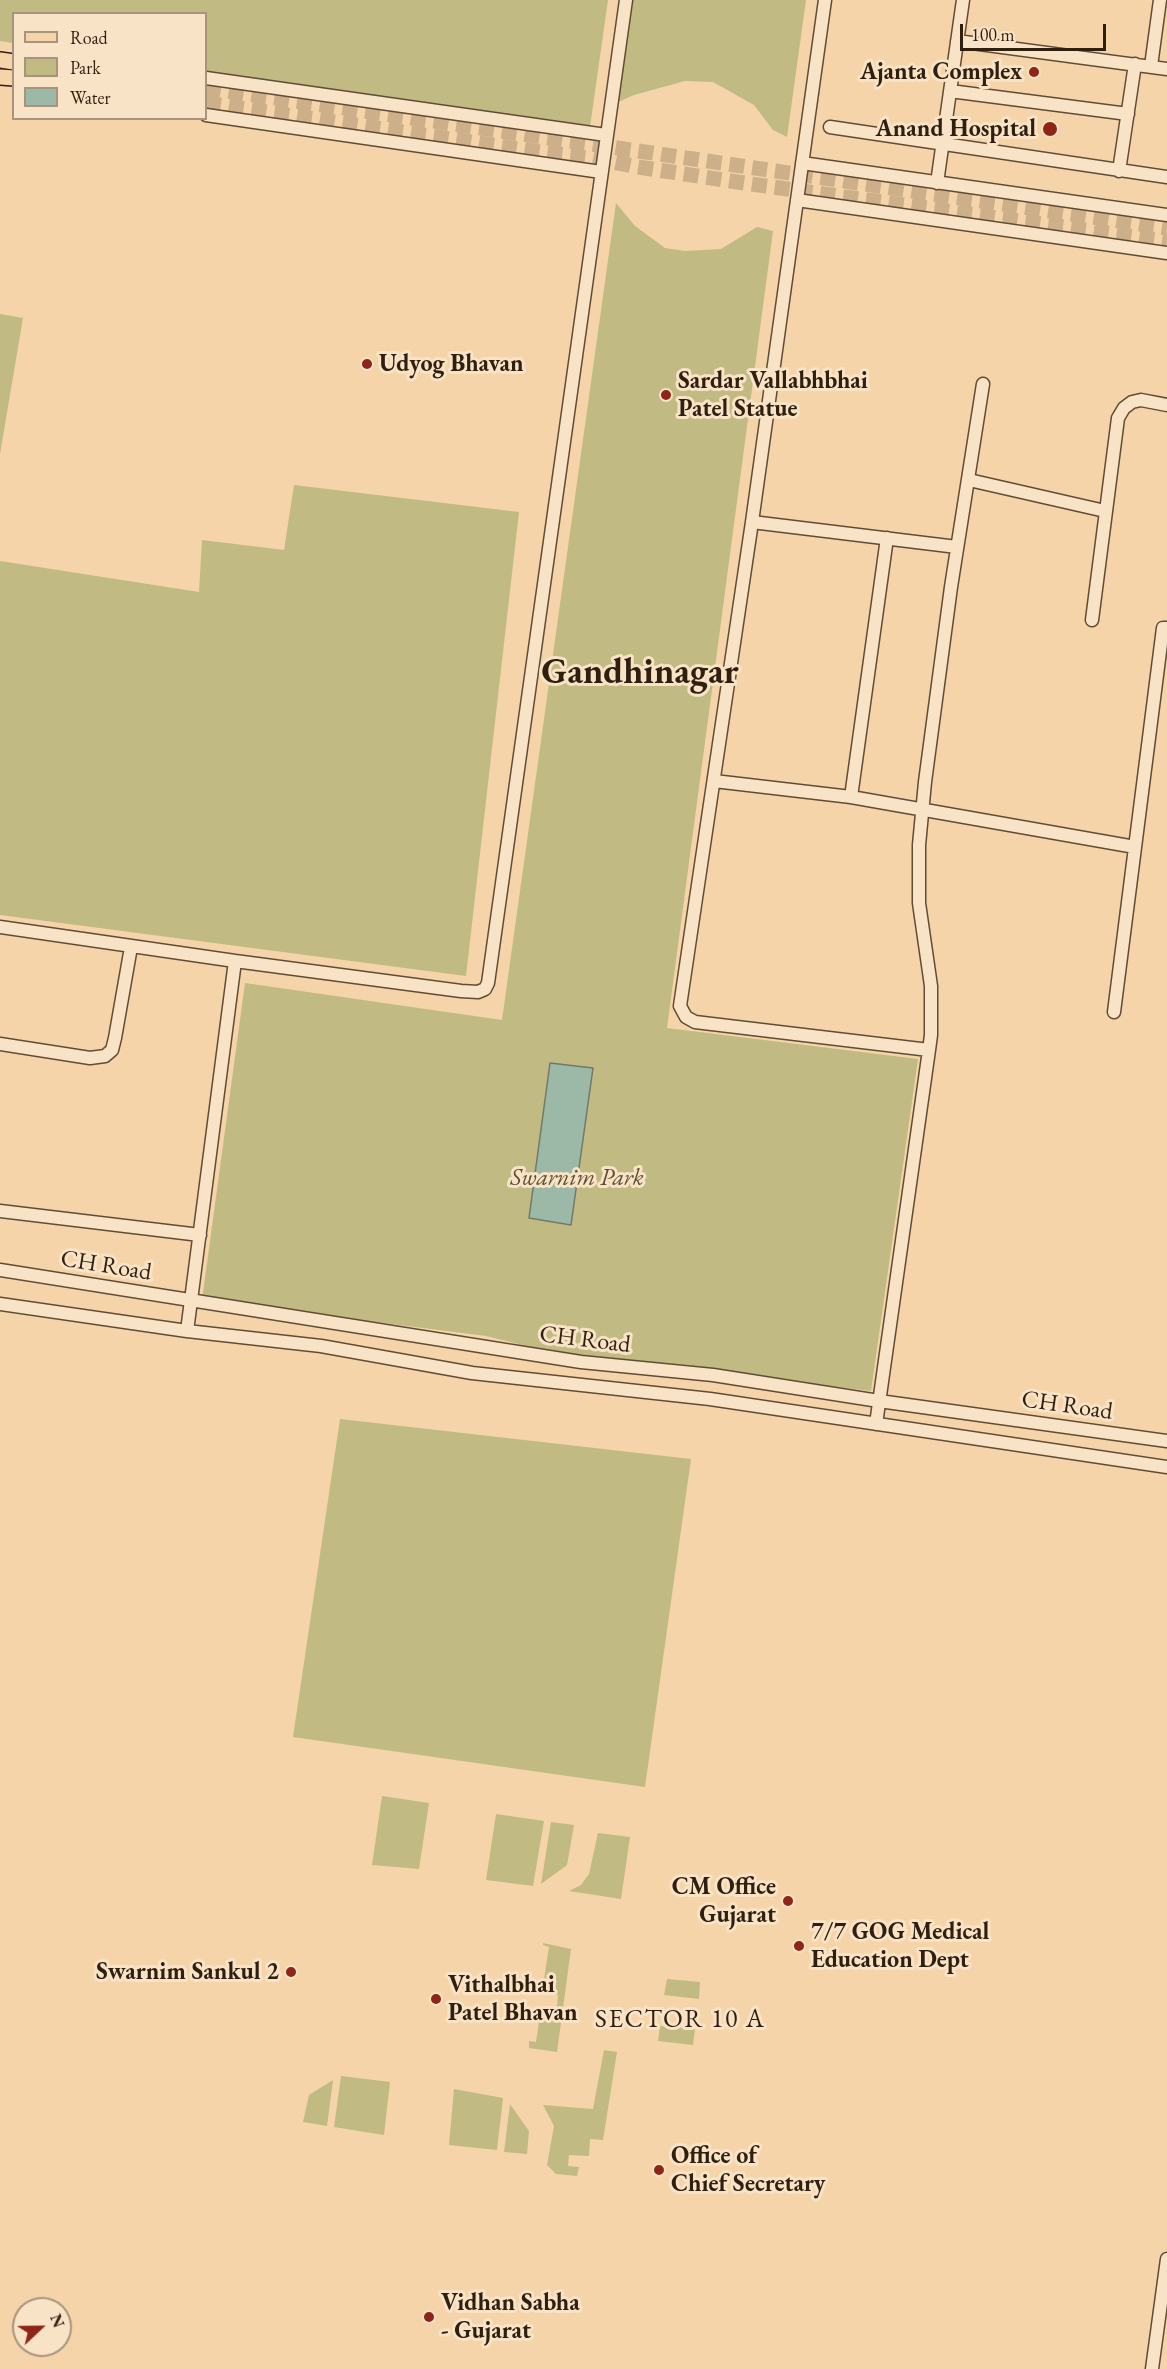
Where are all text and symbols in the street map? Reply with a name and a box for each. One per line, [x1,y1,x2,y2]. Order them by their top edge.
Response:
legend [12,12,207,120]
scale bar [963,12,1108,50]
text: 100 m [971,23,1015,46]
text: Road [70,26,108,49]
text: Park [70,56,101,79]
place label: Ajanta Complex [860,58,1022,86]
marker: Ajanta Complex [1027,65,1041,79]
text: Water [70,86,111,109]
place label: Anand Hospital [875,115,1036,143]
marker: Anand Hospital [1041,120,1059,138]
place label: Udyog Bhavan [379,350,524,378]
marker: Udyog Bhavan [360,357,374,371]
place label: Sardar Vallabhbhai Patel Statue [678,367,868,423]
marker: Sardar Vallabhbhai Patel Statue [659,388,673,402]
district label: Gandhinagar [541,651,739,695]
park label: Swarnim Park [510,1164,644,1192]
street label: CH Road [59,1245,153,1287]
street label: CH Road [538,1320,632,1360]
street label: CH Road [1020,1385,1114,1427]
place label: CM Office Gujarat [672,1873,776,1929]
marker: CM Office Gujarat [781,1894,795,1908]
place label: 7/7 GOG Medical Education Dept [811,1918,989,1974]
marker: 7/7 GOG Medical Education Dept [792,1939,806,1953]
place label: Swarnim Sankul 2 [96,1958,279,1986]
marker: Swarnim Sankul 2 [284,1965,298,1979]
place label: Vithalbhai Patel Bhavan [448,1971,578,2027]
marker: Vithalbhai Patel Bhavan [429,1992,443,2006]
district label: SECTOR 10 A [595,2004,765,2036]
place label: Office of Chief Secretary [671,2142,825,2198]
marker: Office of Chief Secretary [652,2163,666,2177]
place label: Vidhan Sabha - Gujarat [441,2289,580,2345]
north arrow [12,2297,72,2357]
marker: Vidhan Sabha - Gujarat [422,2310,436,2324]
text: N [45,2311,69,2331]

